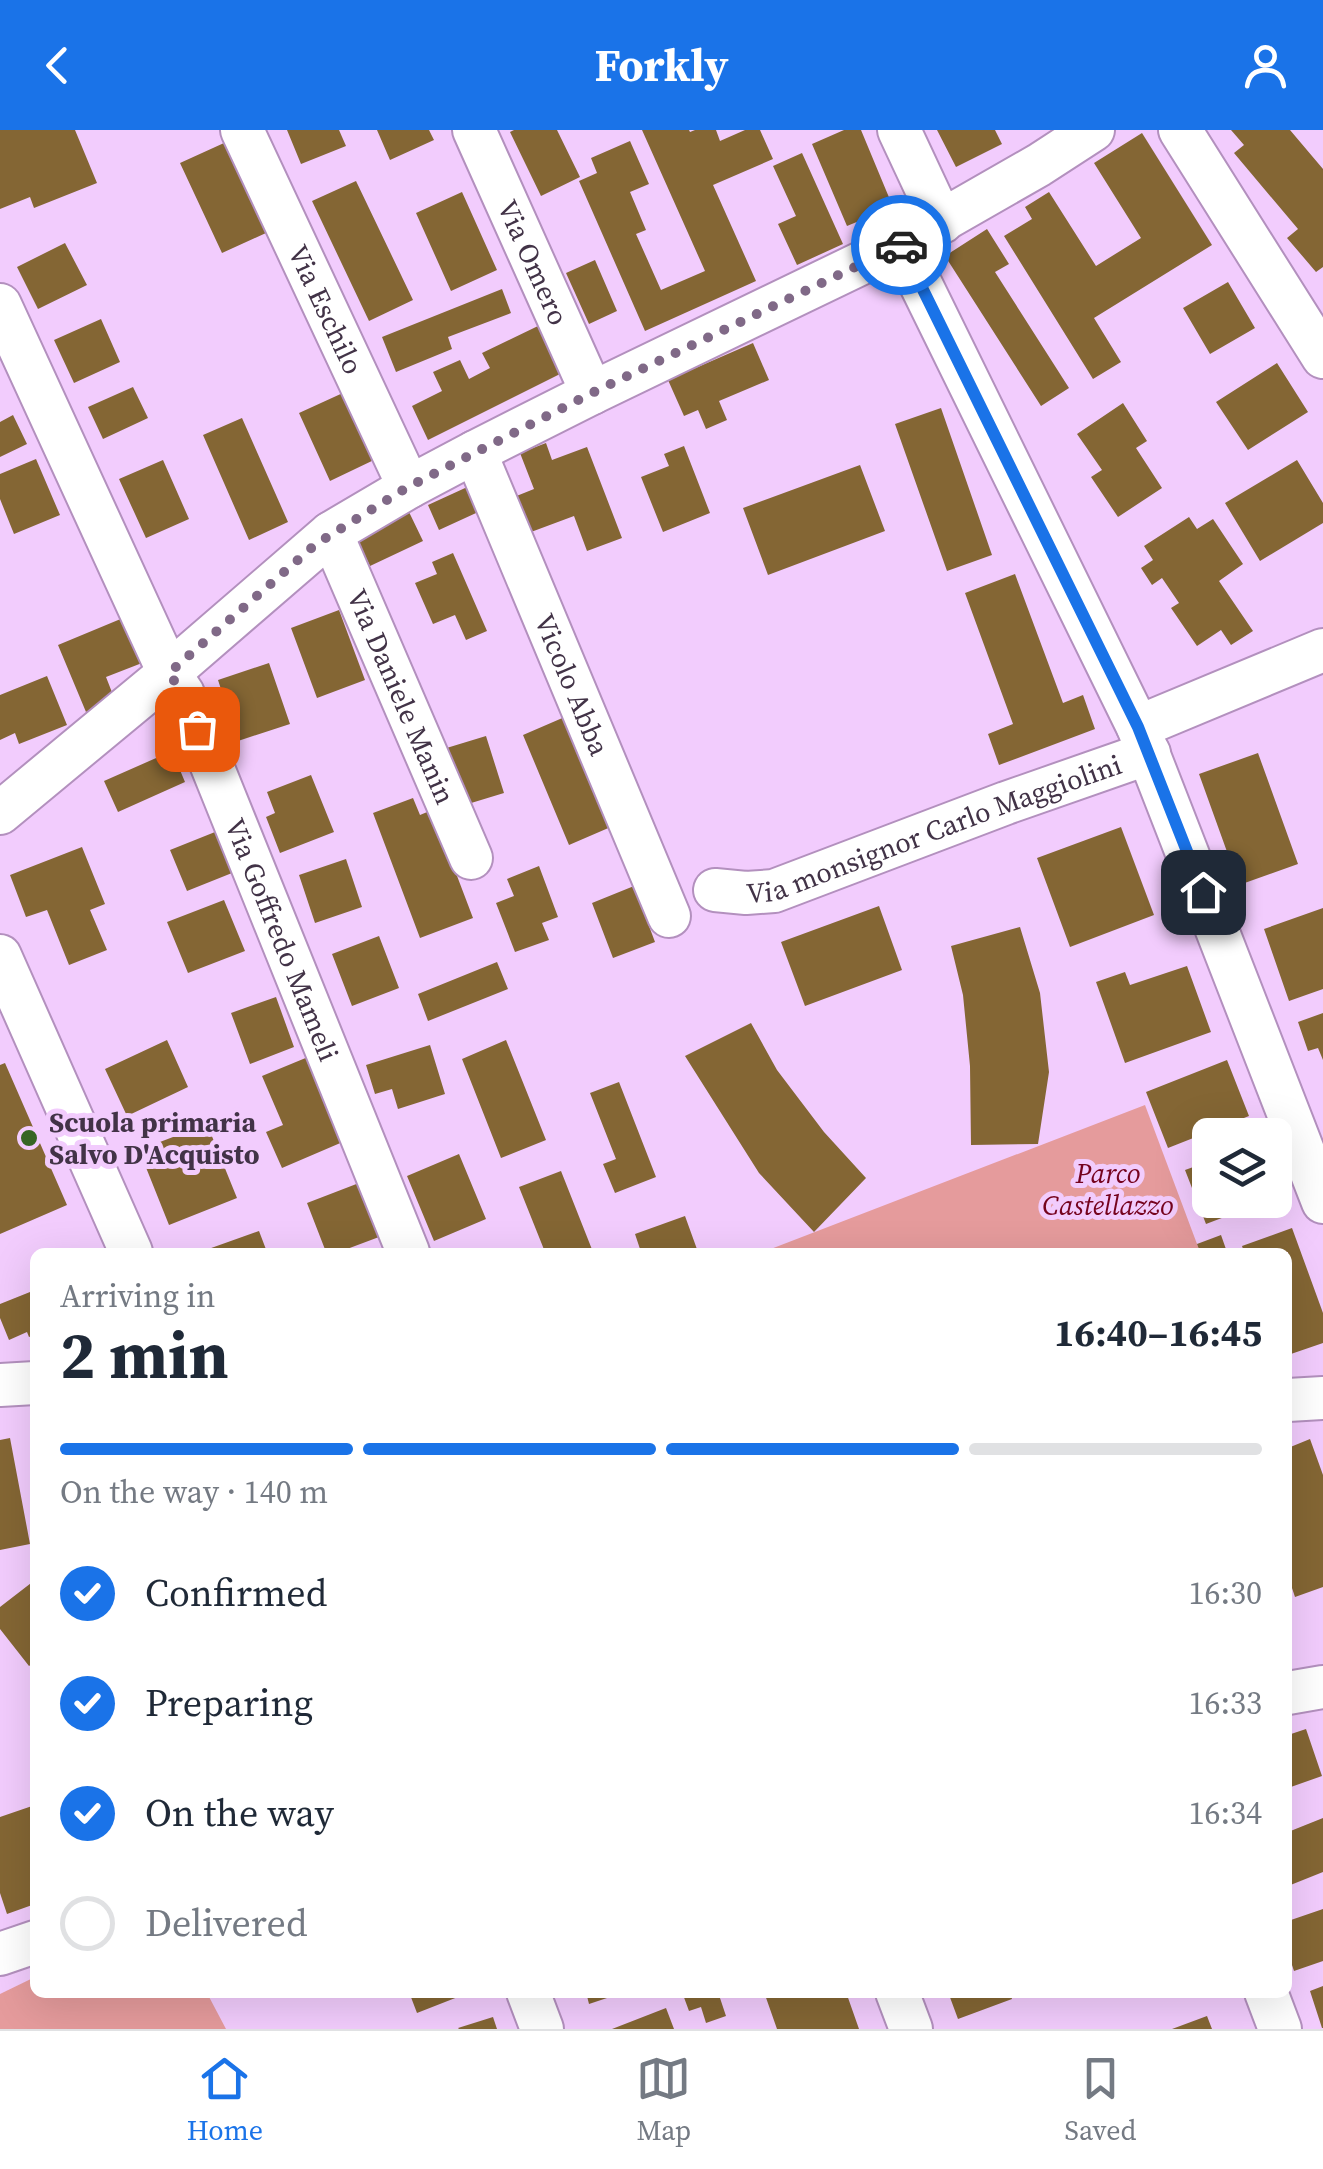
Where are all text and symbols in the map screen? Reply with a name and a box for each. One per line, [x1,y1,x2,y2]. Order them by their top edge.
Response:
text: Forkly [595,34,728,96]
icon: back [30,38,85,93]
icon: person [1238,38,1293,93]
street label: Via Omero [489,194,578,331]
courier [851,195,951,295]
icon: car [874,218,929,273]
street label: Via Eschilo [279,239,372,380]
street label: Via Daniele Manin [338,583,465,810]
street label: Vicolo Abba [526,608,619,762]
pin [155,687,240,772]
icon: bag [170,702,225,757]
street label: Via monsignor Carlo Maggiolini [745,745,1127,912]
street label: Via Goffredo Mameli [216,813,348,1067]
pin [1161,850,1246,935]
icon: home [1176,865,1231,920]
place label: Scuola primaria Salvo D'Acquisto [49,1103,260,1173]
map controls [1192,1118,1292,1218]
button: layers [1192,1118,1292,1218]
marker: Scuola primaria Salvo D'Acquisto [18,1127,40,1149]
park label: Parco Castellazzo [1042,1154,1174,1224]
text: Arriving in [60,1274,215,1318]
text: 16:40–16:45 [1054,1307,1262,1359]
text: 2 min [60,1311,229,1400]
text: On the way · 140 m [60,1470,328,1514]
icon: check [60,1566,115,1621]
text: Confirmed [145,1567,327,1619]
text: 16:30 [1188,1571,1262,1615]
icon: check [60,1676,115,1731]
text: Preparing [145,1677,313,1729]
text: 16:33 [1188,1681,1262,1725]
icon: check [60,1786,115,1841]
text: On the way [145,1787,334,1839]
text: 16:34 [1188,1791,1262,1835]
text: Delivered [145,1897,308,1949]
tab: Home [187,2051,263,2149]
tab: Map [636,2051,691,2149]
tab: Saved [1065,2051,1136,2149]

